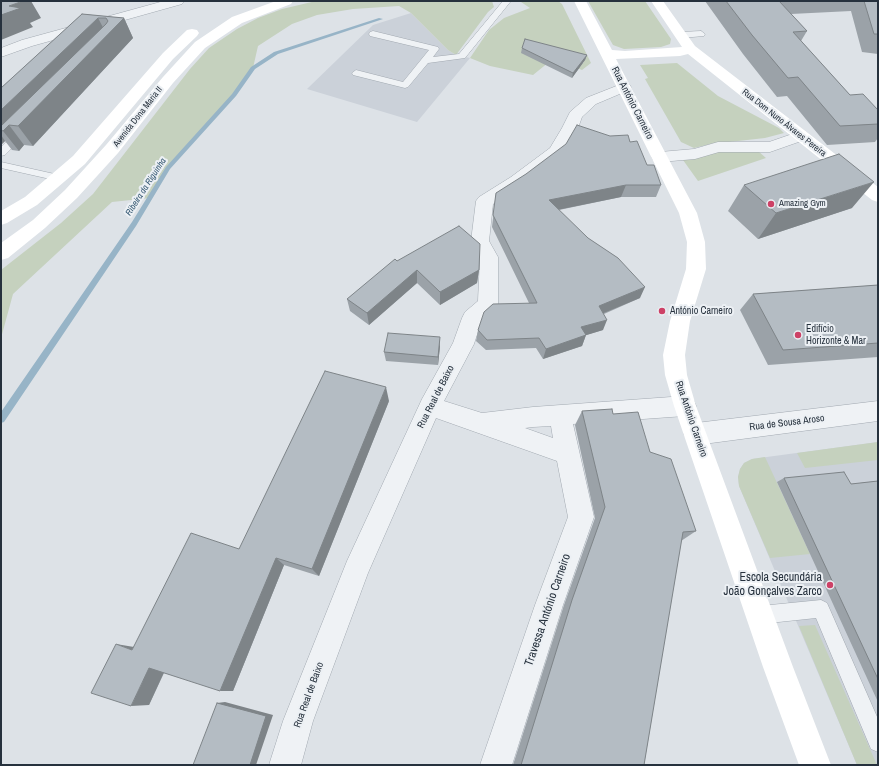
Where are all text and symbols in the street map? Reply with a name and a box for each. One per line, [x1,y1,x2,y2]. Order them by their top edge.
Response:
street label: Rua António Carneiro [609,65,655,141]
street label: Avenida Dona Maria II [111,85,165,149]
street label: Rua Dom Nuno Álvares Pereira [740,87,828,159]
water label: Ribeira da Riguinha [123,156,169,218]
marker: Amazing Gym [766,199,776,209]
place label: Amazing Gym [779,199,826,209]
place label: António Carneiro [670,305,732,317]
marker: António Carneiro [657,306,667,316]
place label: Edifício Horizonte & Mar [806,323,866,346]
marker: Edifício Horizonte & Mar [793,330,803,340]
street label: Rua Real de Baixo [415,364,457,430]
street label: Rua António Carneiro [672,379,710,459]
street label: Rua de Sousa Aroso [749,412,825,434]
street label: Travessa António Carneiro [522,552,574,668]
place label: Escola Secundária João Gonçalves Zarco [724,571,822,599]
marker: Escola Secundária João Gonçalves Zarco [825,580,835,590]
street label: Rua Real de Baixo [292,661,326,729]

